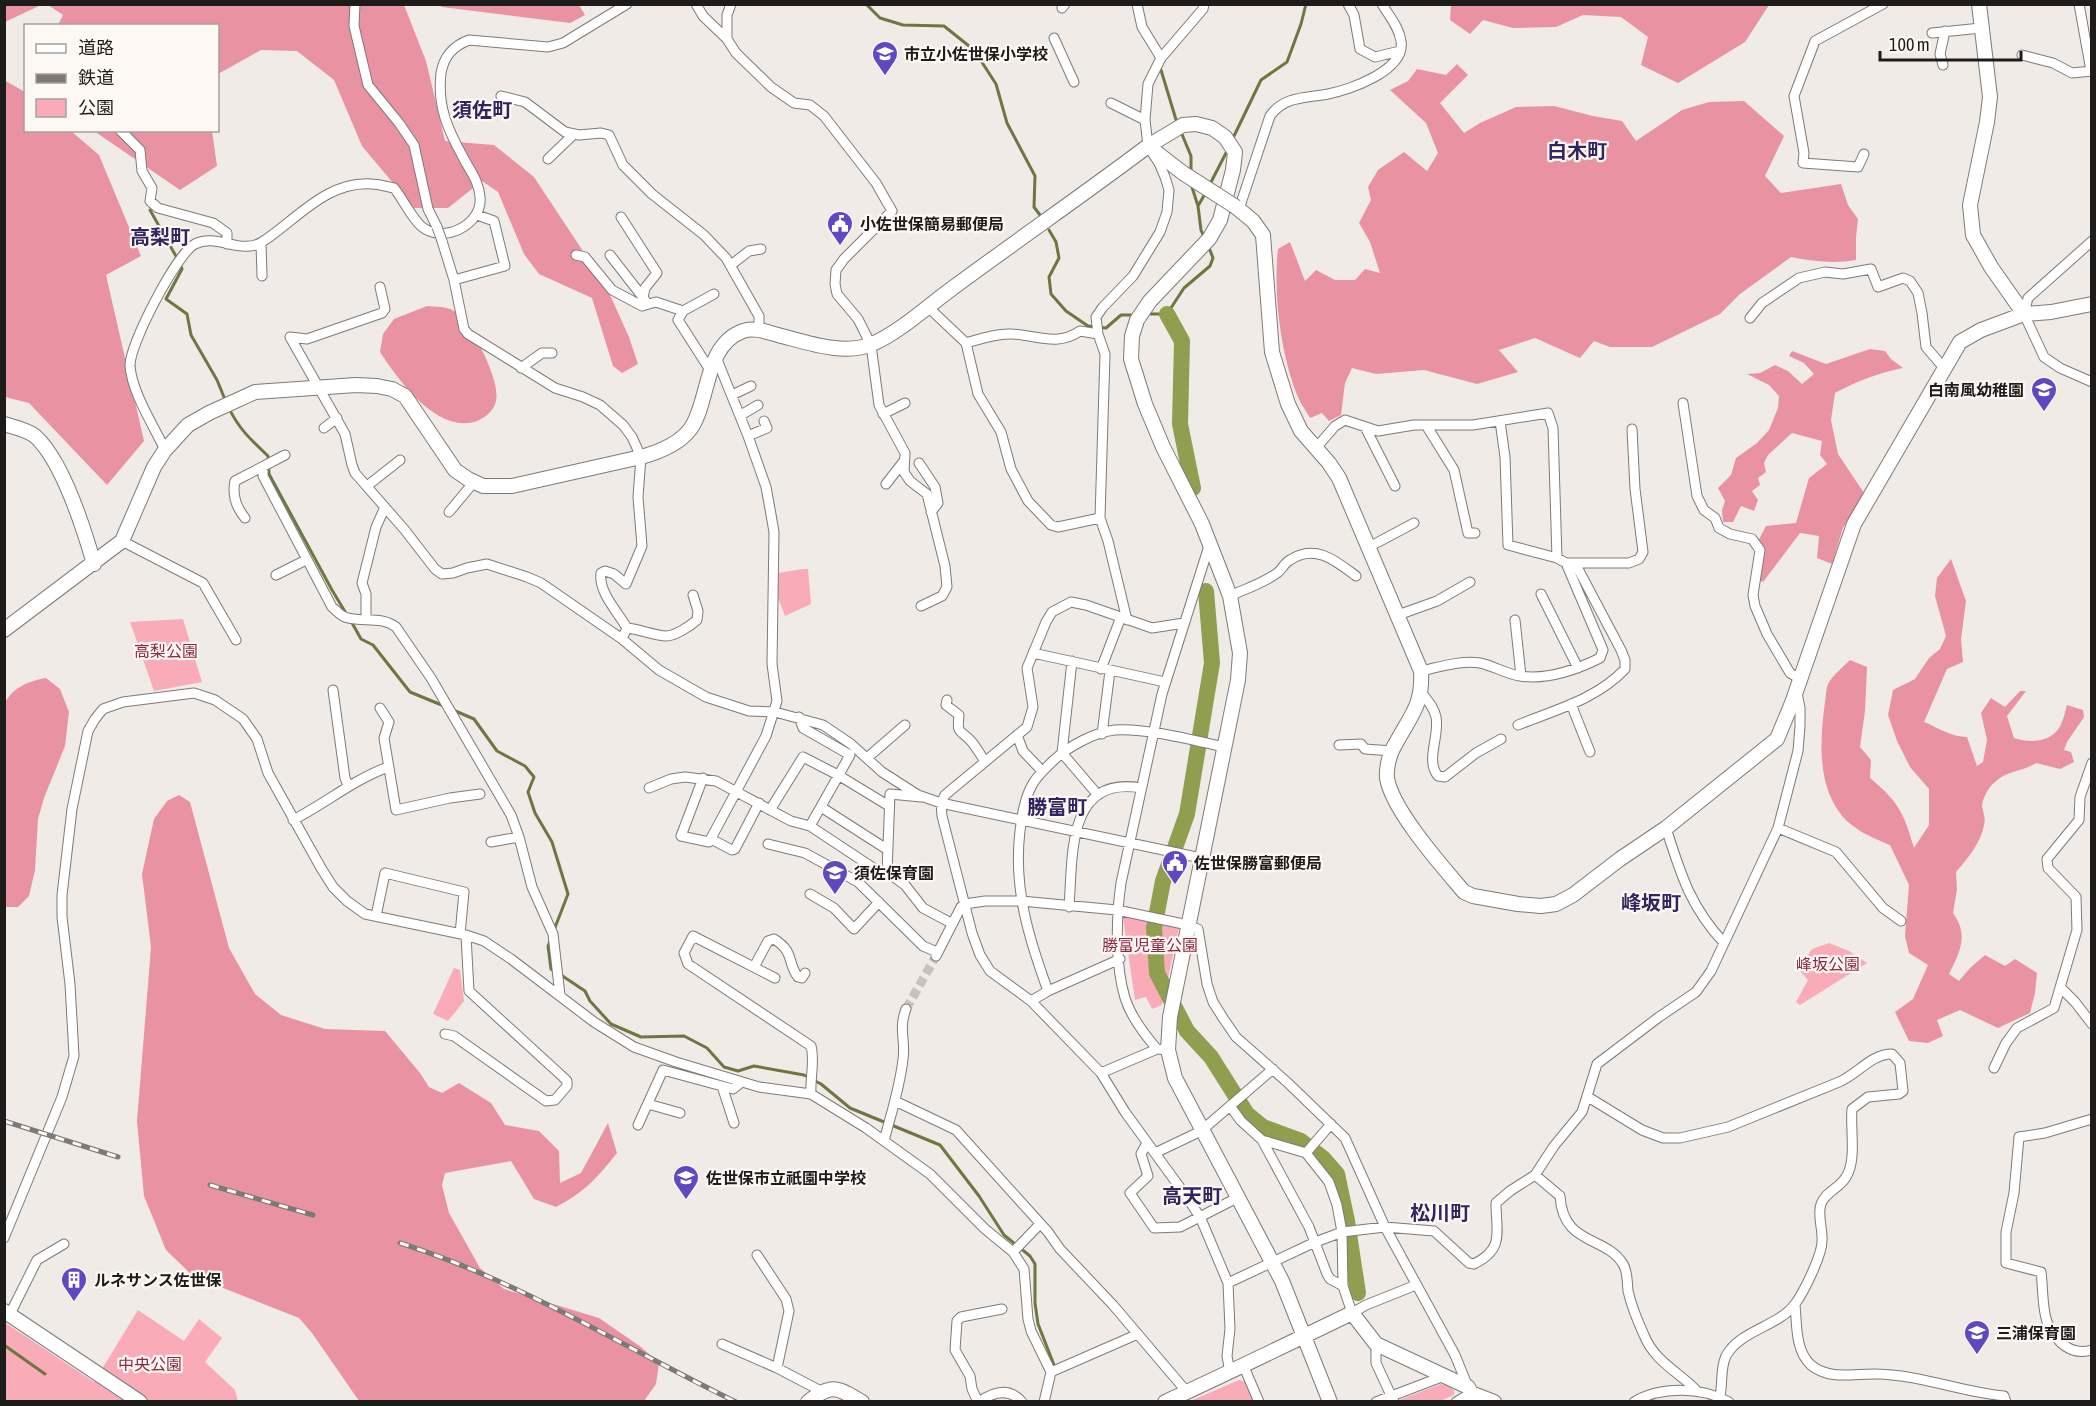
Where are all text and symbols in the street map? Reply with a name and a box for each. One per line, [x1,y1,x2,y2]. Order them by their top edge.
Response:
legend [24,24,219,132]
scale bar [1880,24,2021,62]
text: 100 m [1889,34,1930,55]
text: 道路 [78,37,114,58]
school or university icon: 市立小佐世保小学校 [870,39,900,77]
place label: 市立小佐世保小学校 [904,45,1048,63]
text: 鉄道 [78,67,114,88]
text: 公園 [78,97,114,118]
district label: 須佐町 [452,98,512,121]
district label: 白木町 [1547,139,1607,162]
public building icon: 小佐世保簡易郵便局 [825,209,855,247]
place label: 小佐世保簡易郵便局 [860,215,1004,233]
district label: 高梨町 [130,225,190,248]
school or university icon: 白南風幼稚園 [2029,375,2059,413]
place label: 白南風幼稚園 [1928,381,2024,399]
park label: 高梨公園 [134,642,198,660]
district label: 勝富町 [1027,795,1087,818]
public building icon: 佐世保勝富郵便局 [1160,848,1190,886]
place label: 佐世保勝富郵便局 [1193,854,1322,872]
school or university icon: 須佐保育園 [820,858,850,896]
place label: 須佐保育園 [854,864,934,882]
district label: 峰坂町 [1621,891,1681,914]
park label: 勝富児童公園 [1102,936,1198,954]
park label: 峰坂公園 [1796,955,1860,973]
school or university icon: 佐世保市立祇園中学校 [671,1163,701,1201]
place label: 佐世保市立祇園中学校 [705,1169,866,1187]
district label: 高天町 [1162,1184,1222,1207]
district label: 松川町 [1410,1201,1470,1224]
building icon: ルネサンス佐世保 [59,1265,89,1303]
place label: ルネサンス佐世保 [94,1271,222,1289]
school or university icon: 三浦保育園 [1962,1318,1992,1356]
place label: 三浦保育園 [1996,1324,2076,1342]
park label: 中央公園 [118,1355,182,1373]

